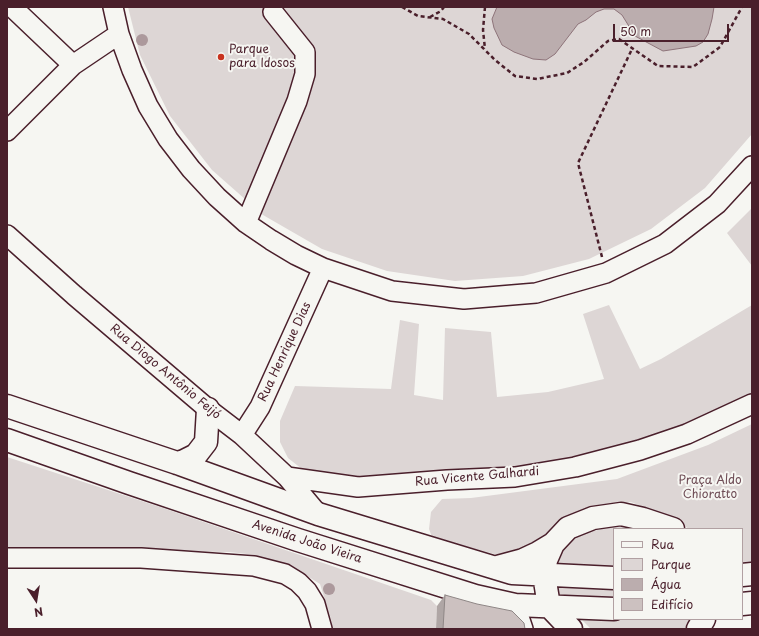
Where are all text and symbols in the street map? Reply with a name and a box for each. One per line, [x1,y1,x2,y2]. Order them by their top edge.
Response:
scale bar [615,16,731,42]
text: 50 m [620,22,651,40]
place label: Parque para Idosos [229,43,295,71]
marker: Parque para Idosos [216,52,226,62]
street label: Rua Henrique Dias [256,300,314,404]
street label: Rua Diogo Antônio Feijó [107,321,223,423]
street label: Rua Vicente Galhardi [414,464,540,490]
park label: Praça Aldo Chioratto [678,474,742,502]
street label: Avenida João Vieira [250,517,364,567]
legend [613,528,743,620]
text: Rua [651,535,674,553]
text: Parque [651,555,691,573]
text: Água [651,575,681,593]
north arrow [16,580,56,620]
text: Edifício [651,595,693,613]
text: N [33,603,45,621]

